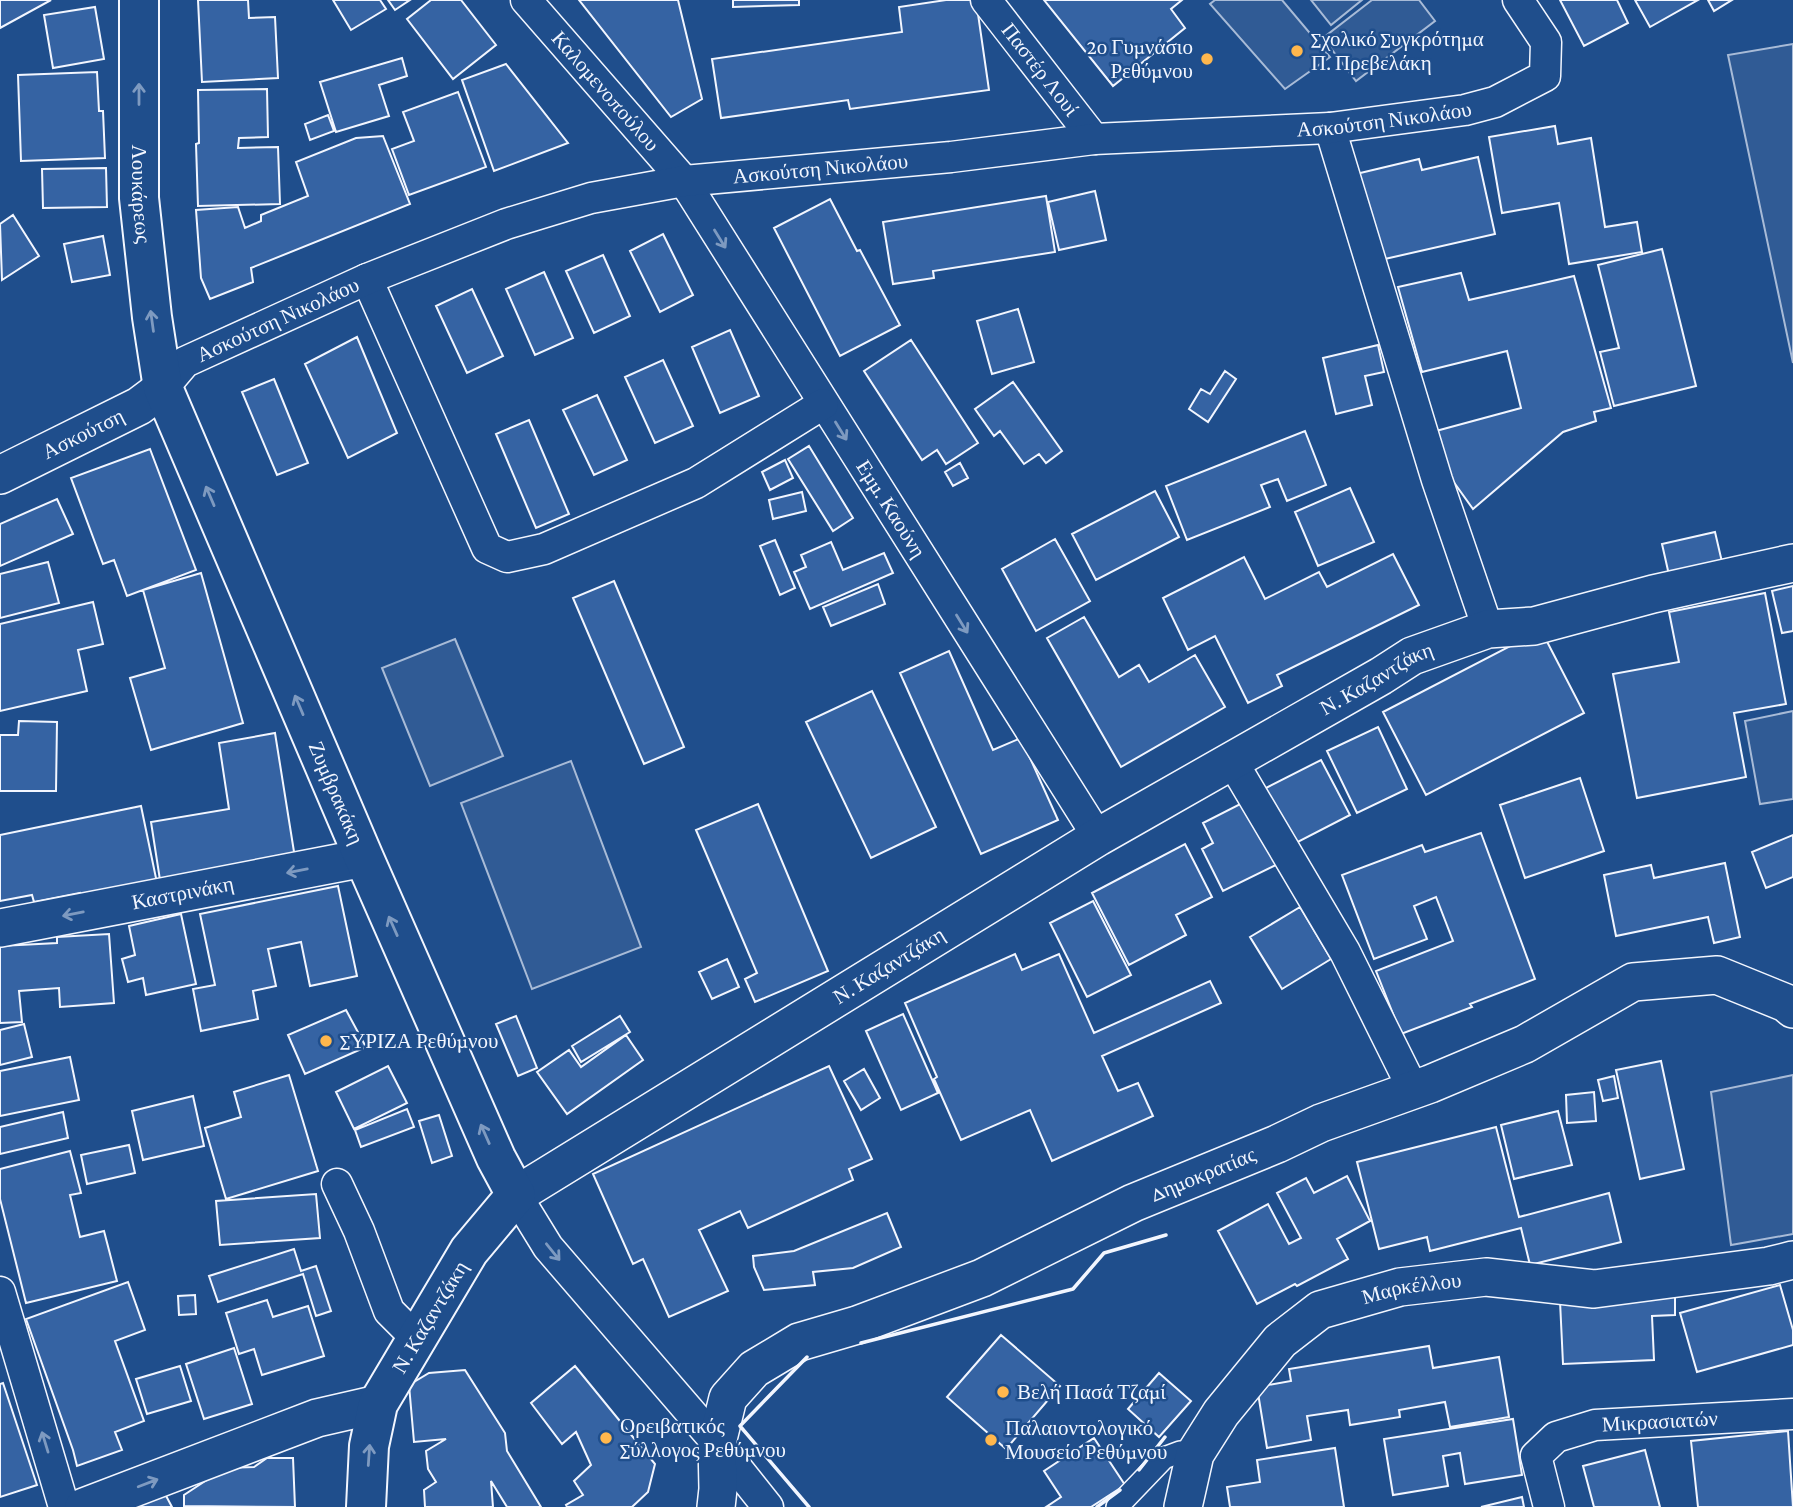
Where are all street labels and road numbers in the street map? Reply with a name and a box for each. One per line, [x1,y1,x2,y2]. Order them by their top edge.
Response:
street label: Παστέρ Λουί [996,18,1084,121]
street label: Καλομενοπούλου [547,26,664,156]
street label: Ασκούτση Νικολάου [1296,97,1474,142]
street label: Λουκάρεως [127,144,156,245]
street label: Ασκούτση Νικολάου [732,149,909,189]
street label: Ασκούτση Νικολάου [193,272,363,367]
street label: Ασκούτση [38,403,128,464]
street label: Εμμ. Καούνη [851,456,931,562]
street label: Ν. Καζαντζάκη [1316,637,1436,720]
street label: Ζυμβρακάκη [304,738,369,848]
street label: Καστρινάκη [130,871,236,914]
street label: Ν. Καζαντζάκη [829,922,949,1009]
street label: Δημοκρατίας [1147,1142,1260,1207]
street label: Ν. Καζαντζάκη [387,1257,473,1377]
street label: Μαρκέλλου [1359,1268,1463,1309]
street label: Μικρασιατών [1601,1406,1719,1437]

